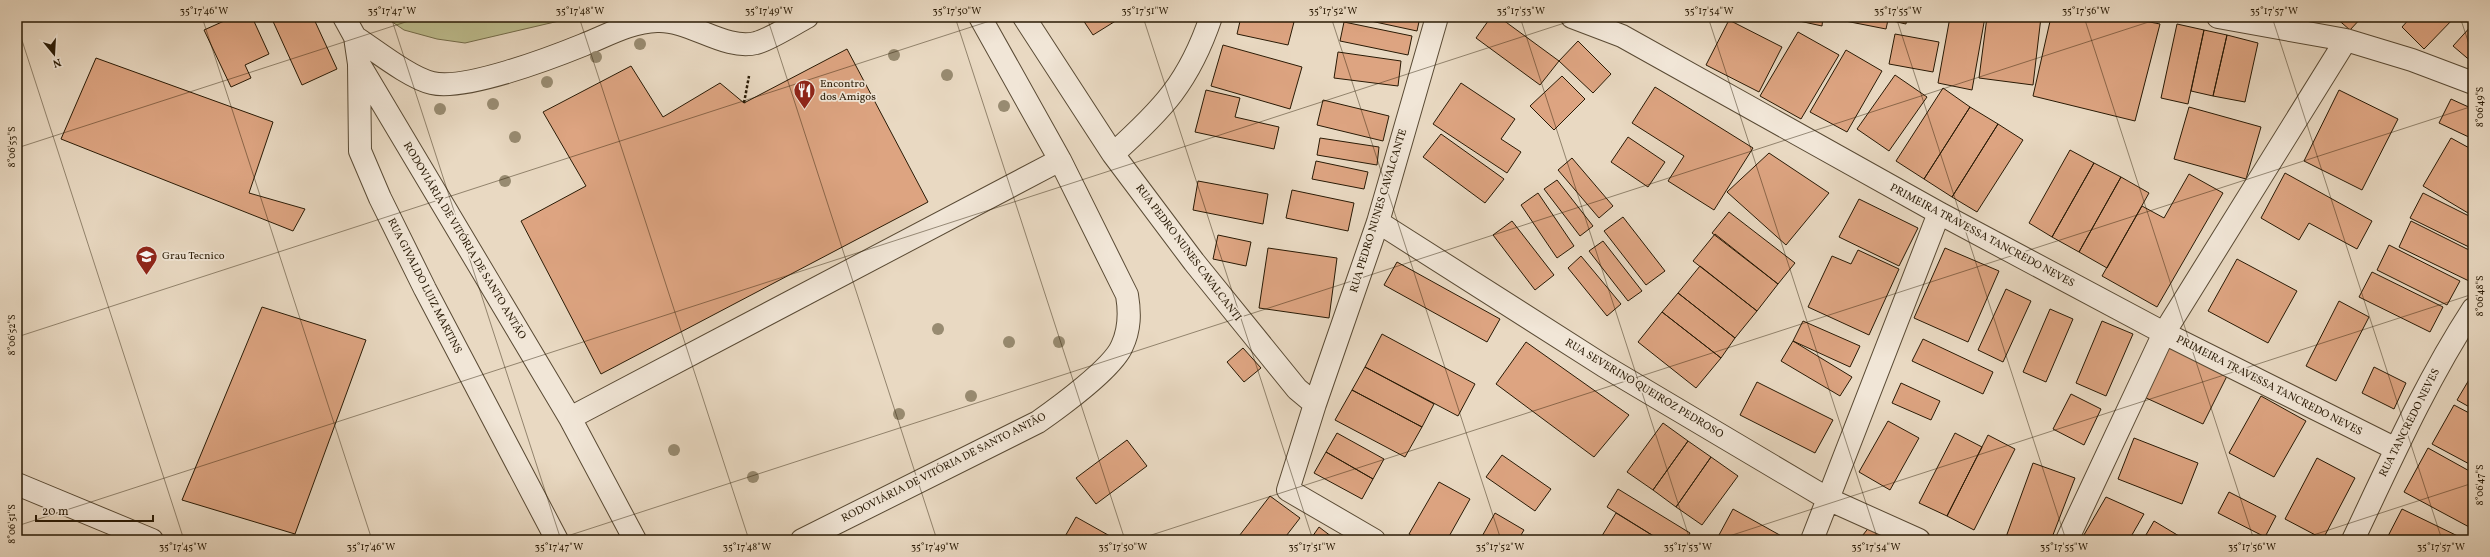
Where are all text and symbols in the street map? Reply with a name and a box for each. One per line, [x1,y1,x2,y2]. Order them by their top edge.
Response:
text: 35°17'46"W [180,4,228,18]
text: 35°17'47"W [368,4,416,18]
text: 35°17'48"W [556,4,604,18]
text: 35°17'49"W [745,4,793,18]
text: 35°17'50"W [933,4,981,18]
text: 35°17'51"W [1121,4,1169,18]
text: 35°17'52"W [1309,4,1357,18]
text: 35°17'53"W [1497,4,1545,18]
text: 35°17'54"W [1685,4,1733,18]
text: 35°17'55"W [1874,4,1922,18]
text: 35°17'56"W [2062,4,2110,18]
text: 35°17'57"W [2250,4,2298,18]
north arrow [34,34,74,74]
text: N [51,54,63,70]
restaurant icon: Encontro dos Amigos [792,77,818,110]
place label: Encontro dos Amigos [820,77,876,105]
text: 8°06'49"S [2473,87,2487,127]
text: 8°06'53"S [5,127,19,167]
street label: RUA PEDRO NUNES CAVALCANTE [1347,127,1411,295]
street label: RODOVIÁRIA DE VITÓRIA DE SANTO ANTÃO [399,139,529,343]
street label: RUA PEDRO NUNES CAVALCANTI [1132,181,1245,325]
street label: PRIMEIRA TRAVESSA TANCREDO NEVES [1887,181,2077,291]
street label: RUA GIVALDO LUIZ MARTINS [383,216,465,356]
school or university icon: Grau Tecnico [133,243,159,276]
place label: Grau Tecnico [162,249,225,264]
text: 8°06'48"S [2473,276,2487,316]
text: 8°06'52"S [5,315,19,355]
street label: PRIMEIRA TRAVESSA TANCREDO NEVES [2173,332,2365,440]
street label: RUA SEVERINO QUEIROZ PEDROSO [1562,336,1726,442]
street label: RUA TANCREDO NEVES [2376,366,2444,480]
street label: RODOVIÁRIA DE VITÓRIA DE SANTO ANTÃO [839,410,1049,526]
text: 8°06'47"S [2473,465,2487,505]
scale bar [36,497,153,523]
text: 8°06'51"S [5,504,19,544]
text: 20 m [42,504,69,520]
text: 35°17'45"W [159,540,207,554]
text: 35°17'46"W [347,540,395,554]
text: 35°17'47"W [535,540,583,554]
text: 35°17'48"W [723,540,771,554]
text: 35°17'49"W [911,540,959,554]
text: 35°17'50"W [1099,540,1147,554]
text: 35°17'51"W [1288,540,1336,554]
text: 35°17'52"W [1476,540,1524,554]
text: 35°17'53"W [1664,540,1712,554]
text: 35°17'54"W [1852,540,1900,554]
text: 35°17'55"W [2040,540,2088,554]
text: 35°17'56"W [2228,540,2276,554]
text: 35°17'57"W [2417,540,2465,554]

